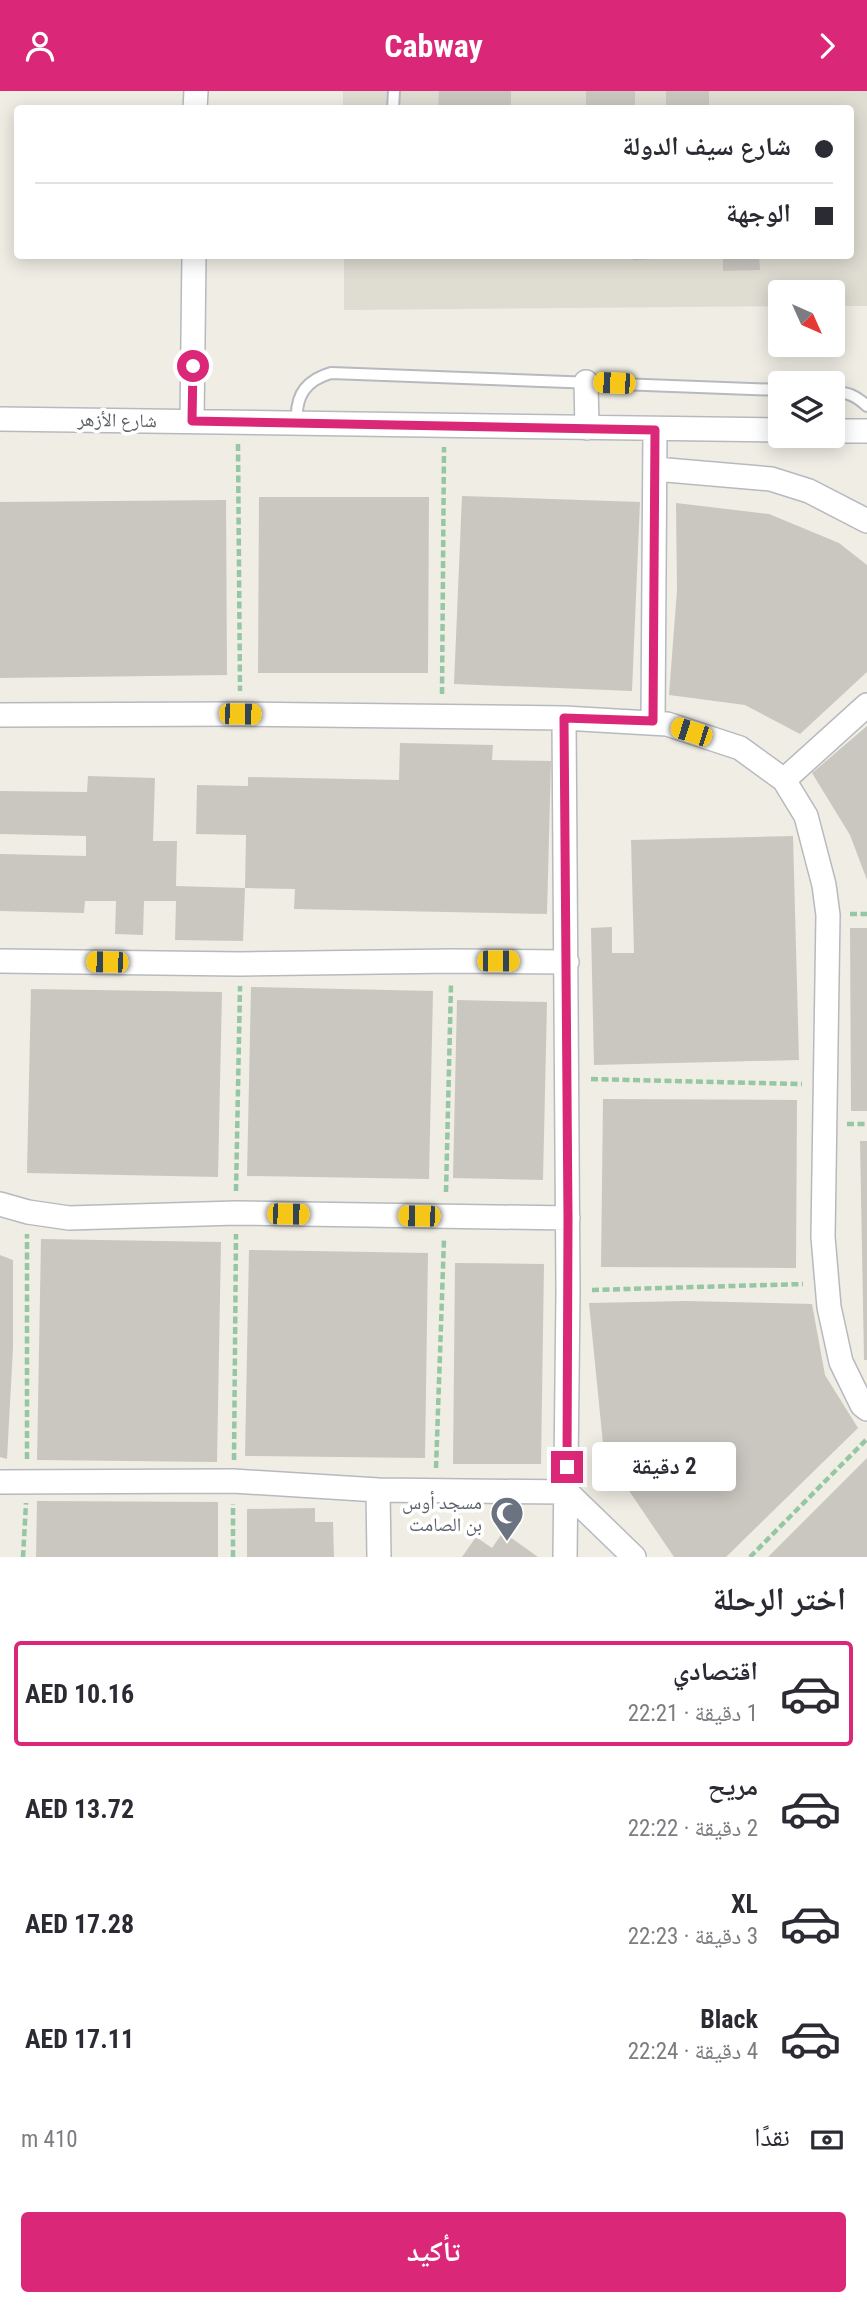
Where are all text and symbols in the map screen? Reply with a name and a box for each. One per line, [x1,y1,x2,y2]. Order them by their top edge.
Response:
icon: person [21,27,59,65]
text: Cabway [384,27,483,65]
icon: forward [808,27,846,65]
text: شارع سيف الدولة [622,131,791,161]
text: الوجهة [726,198,791,228]
north arrow [768,280,845,357]
map controls [768,280,845,448]
route start [177,350,209,382]
button: layers [768,371,845,448]
car [593,372,636,394]
street label: شارع الأزهر [76,408,157,432]
car [219,703,262,725]
car [668,716,715,748]
car [86,951,129,973]
car [478,951,520,972]
car [267,1203,310,1225]
car [398,1205,441,1227]
callout: 2 دقيقة [592,1443,735,1491]
route end [551,1451,583,1483]
text: 2 دقيقة [631,1453,697,1480]
place label: مسجد أوس بن الصامت [402,1491,482,1536]
mosque icon: مسجد أوس بن الصامت [488,1494,526,1543]
text: اختر الرحلة [712,1580,846,1618]
text: اقتصادي [673,1656,758,1686]
icon: car [779,1662,842,1725]
text: AED 10.16 [25,1679,134,1709]
text: 1 دقيقة · 22:21 [628,1700,758,1727]
text: مريح [708,1771,758,1801]
icon: car [779,1777,842,1840]
text: AED 13.72 [25,1794,134,1824]
text: 2 دقيقة · 22:22 [628,1815,758,1842]
text: XL [731,1889,758,1919]
icon: car [779,1892,842,1955]
text: AED 17.28 [25,1909,134,1939]
text: 3 دقيقة · 22:23 [628,1923,758,1950]
text: Black [700,2004,758,2034]
icon: car [779,2007,842,2070]
text: AED 17.11 [25,2024,134,2054]
text: 4 دقيقة · 22:24 [628,2038,758,2065]
icon: cash [808,2121,846,2159]
text: نقدًا [754,2122,790,2152]
text: 410 m [21,2126,78,2153]
button: تأكيد [21,2212,846,2292]

